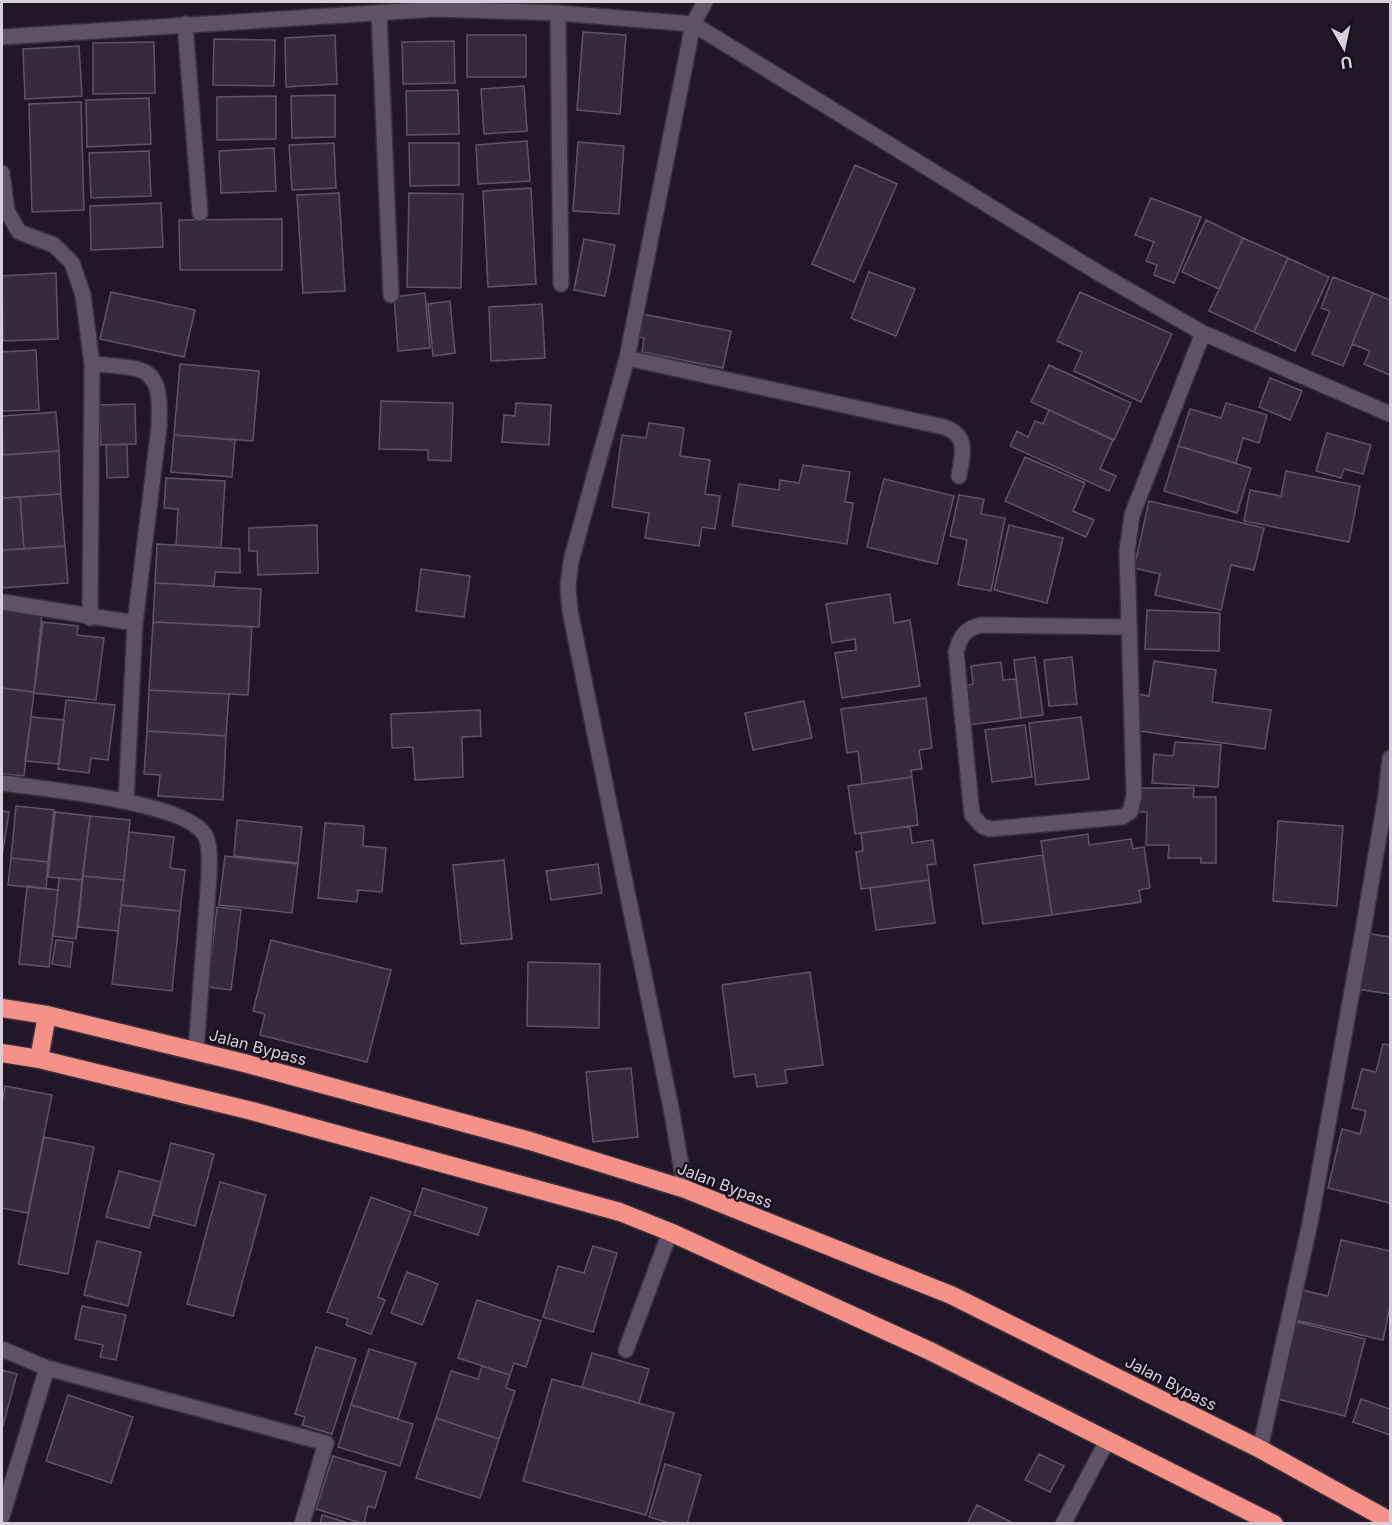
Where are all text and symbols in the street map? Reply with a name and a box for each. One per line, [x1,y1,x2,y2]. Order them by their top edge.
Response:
north arrow [1314,18,1374,78]
text: U [1339,52,1354,74]
street label: Jalan Bypass [207,1024,309,1070]
street label: Jalan Bypass [675,1158,775,1212]
street label: Jalan Bypass [1122,1351,1220,1415]

